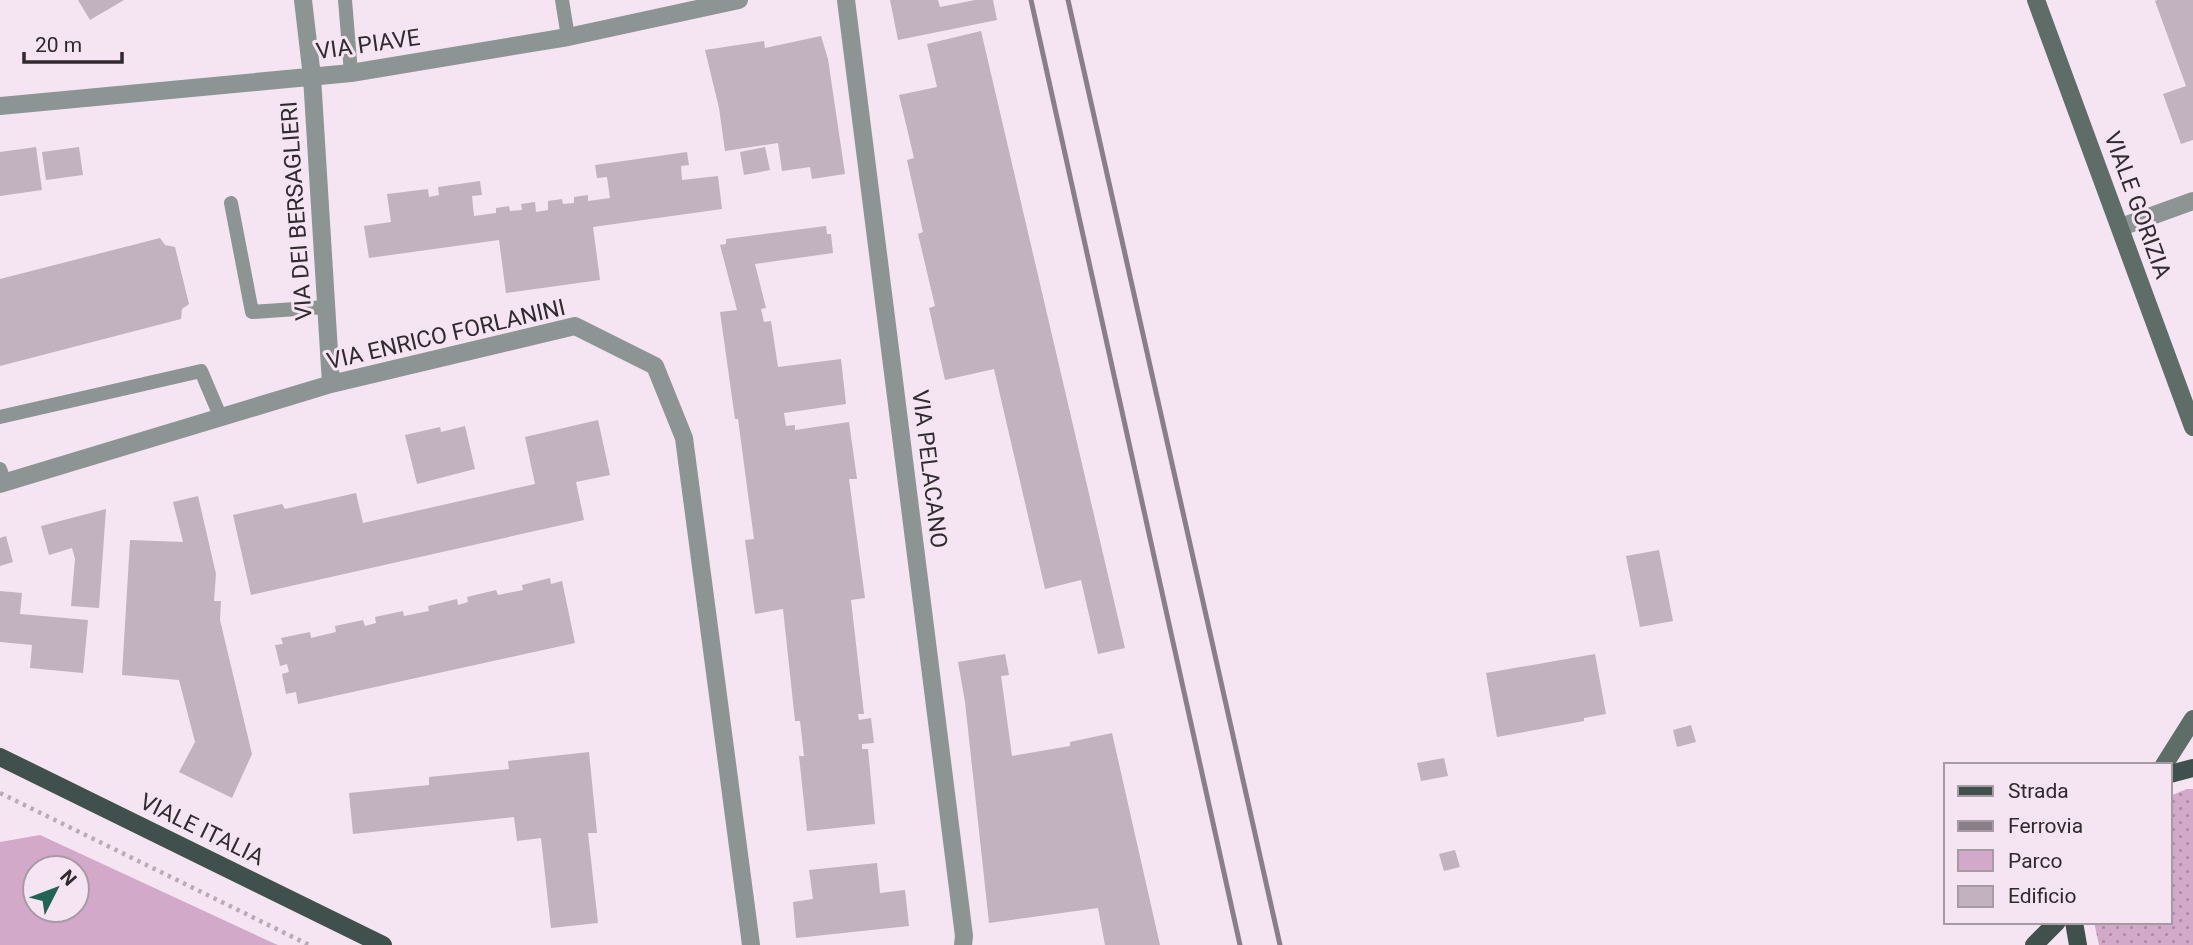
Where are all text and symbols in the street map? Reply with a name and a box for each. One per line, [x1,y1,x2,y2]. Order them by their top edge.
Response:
scale bar [24,21,122,65]
street label: VIA PIAVE [314,24,422,65]
text: 20 m [35,33,82,57]
street label: VIA DEI BERSAGLIERI [275,100,318,322]
street label: VIALE GORIZIA [2098,128,2177,282]
street label: VIA ENRICO FORLANINI [324,294,568,375]
street label: VIA PELACANO [906,388,953,550]
legend [1944,763,2172,924]
text: Strada [2008,779,2069,803]
street label: VIALE ITALIA [135,788,268,871]
text: Ferrovia [2008,814,2083,838]
text: Parco [2008,849,2062,873]
north arrow [21,854,91,924]
text: N [55,865,81,891]
text: Edificio [2008,884,2076,908]

